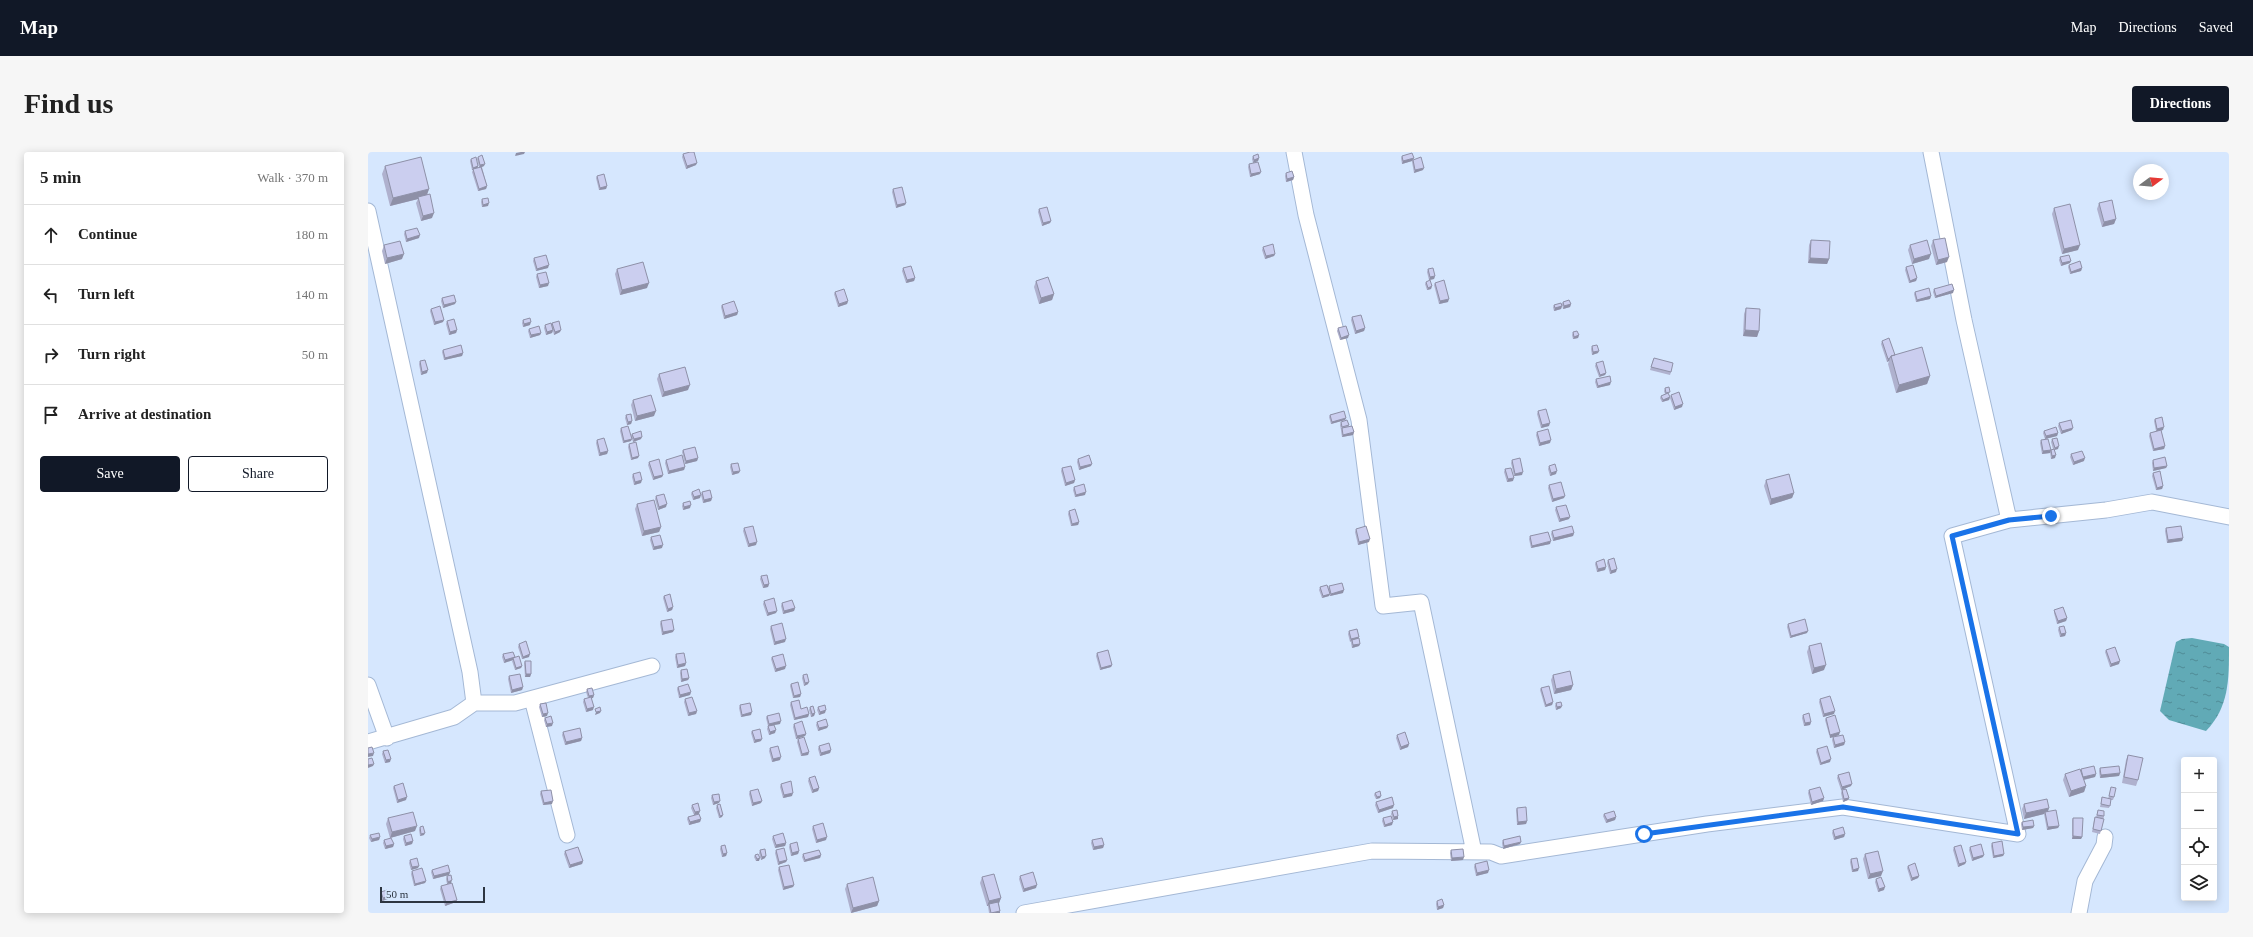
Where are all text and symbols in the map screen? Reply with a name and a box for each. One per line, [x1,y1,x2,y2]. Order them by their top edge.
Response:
text: Map [20,17,58,38]
text: Map [2071,20,2096,35]
text: Directions [2118,20,2177,35]
text: Saved [2199,20,2233,35]
button: Directions [2132,86,2229,122]
text: Find us [24,88,114,119]
north arrow [2133,164,2169,200]
text: 5 min [40,168,81,187]
text: Walk · 370 m [257,170,328,185]
icon: ahead [40,224,62,246]
text: Continue [78,226,137,242]
text: 180 m [295,227,328,242]
icon: left [40,284,62,306]
text: Turn left [78,286,135,302]
text: 140 m [295,287,328,302]
icon: right [40,344,62,366]
text: Turn right [78,346,145,362]
text: 50 m [302,347,328,362]
icon: arrive [40,404,62,426]
text: Arrive at destination [78,406,211,422]
button: Save [40,456,180,492]
button: Share [188,456,328,492]
route end [2042,507,2060,525]
map controls [2181,757,2217,901]
button: + [2181,757,2217,793]
button: − [2181,793,2217,829]
route start [1635,825,1653,843]
button: locate [2181,829,2217,865]
button: layers [2181,865,2217,901]
scale bar [380,885,485,904]
text: 50 m [386,888,408,900]

